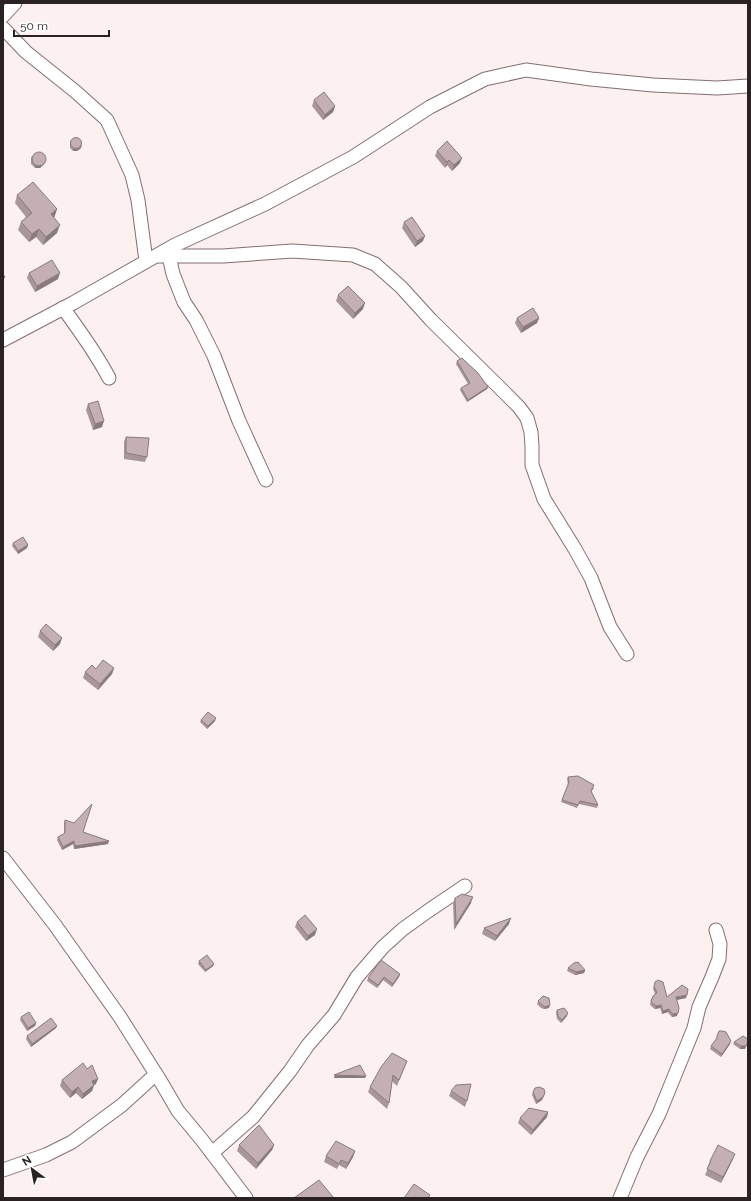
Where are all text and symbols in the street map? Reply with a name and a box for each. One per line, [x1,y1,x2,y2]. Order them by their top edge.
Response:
scale bar [14,12,109,38]
text: 50 m [20,19,48,33]
north arrow [12,1149,52,1189]
text: N [20,1153,34,1169]

